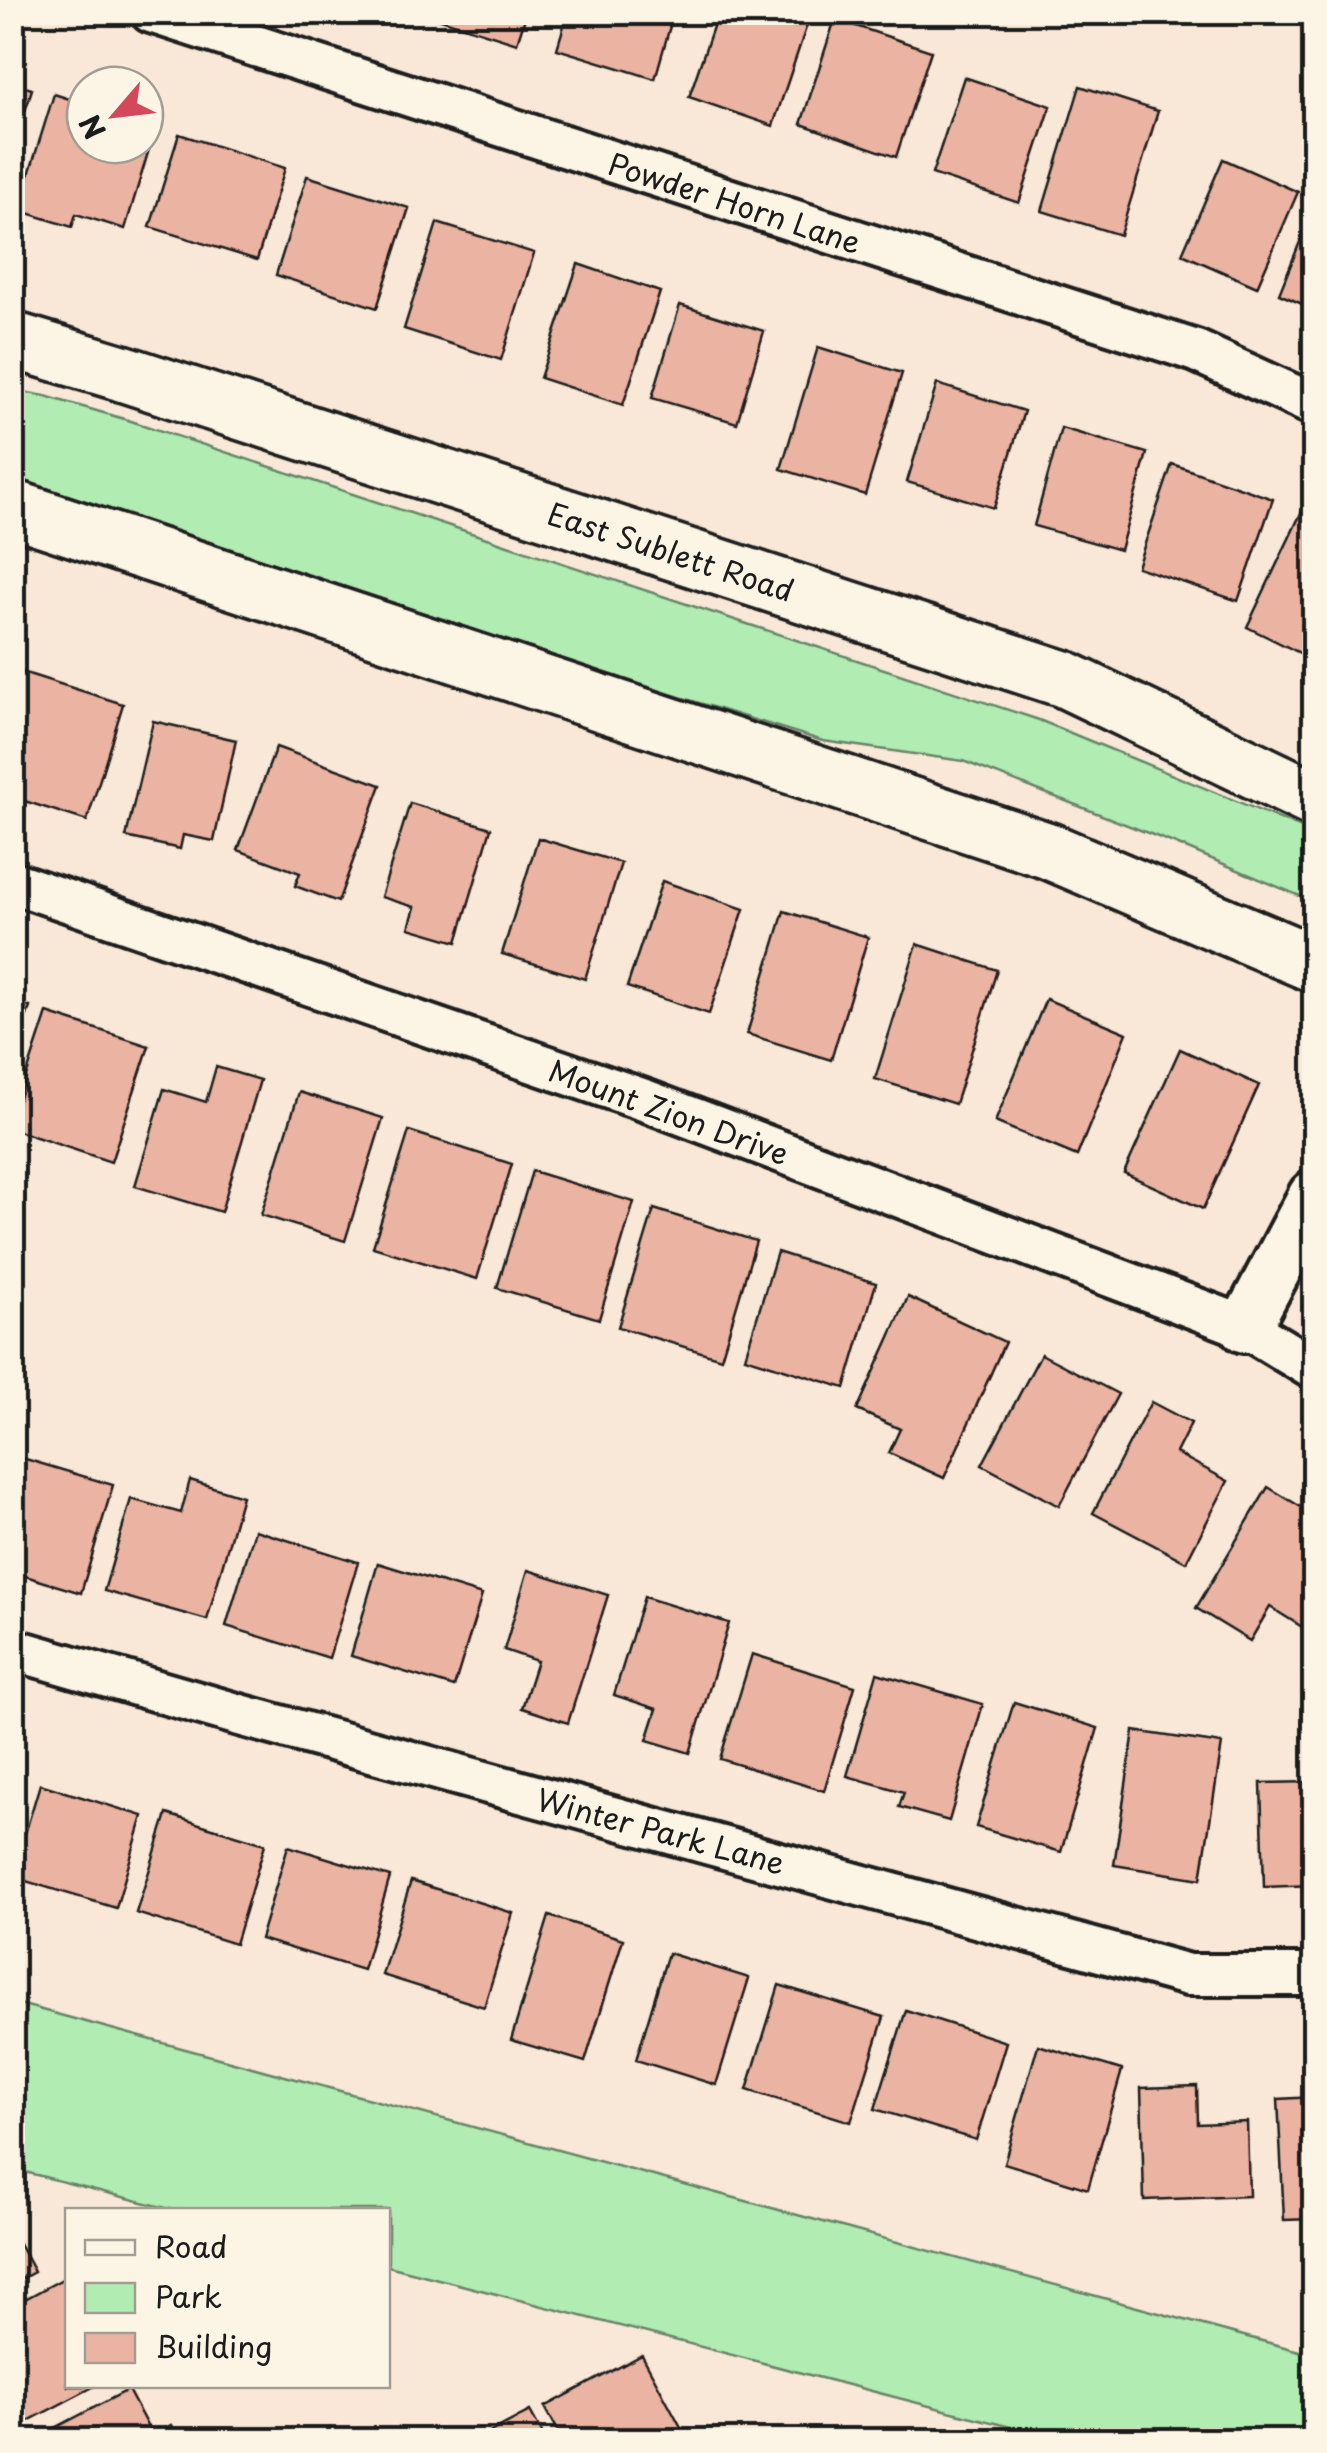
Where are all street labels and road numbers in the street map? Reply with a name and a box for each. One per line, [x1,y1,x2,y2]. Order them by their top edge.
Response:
street label: Powder Horn Lane [603,140,867,264]
street label: East Sublett Road [542,490,800,612]
street label: Mount Zion Drive [543,1047,795,1175]
street label: Winter Park Lane [532,1775,790,1885]

